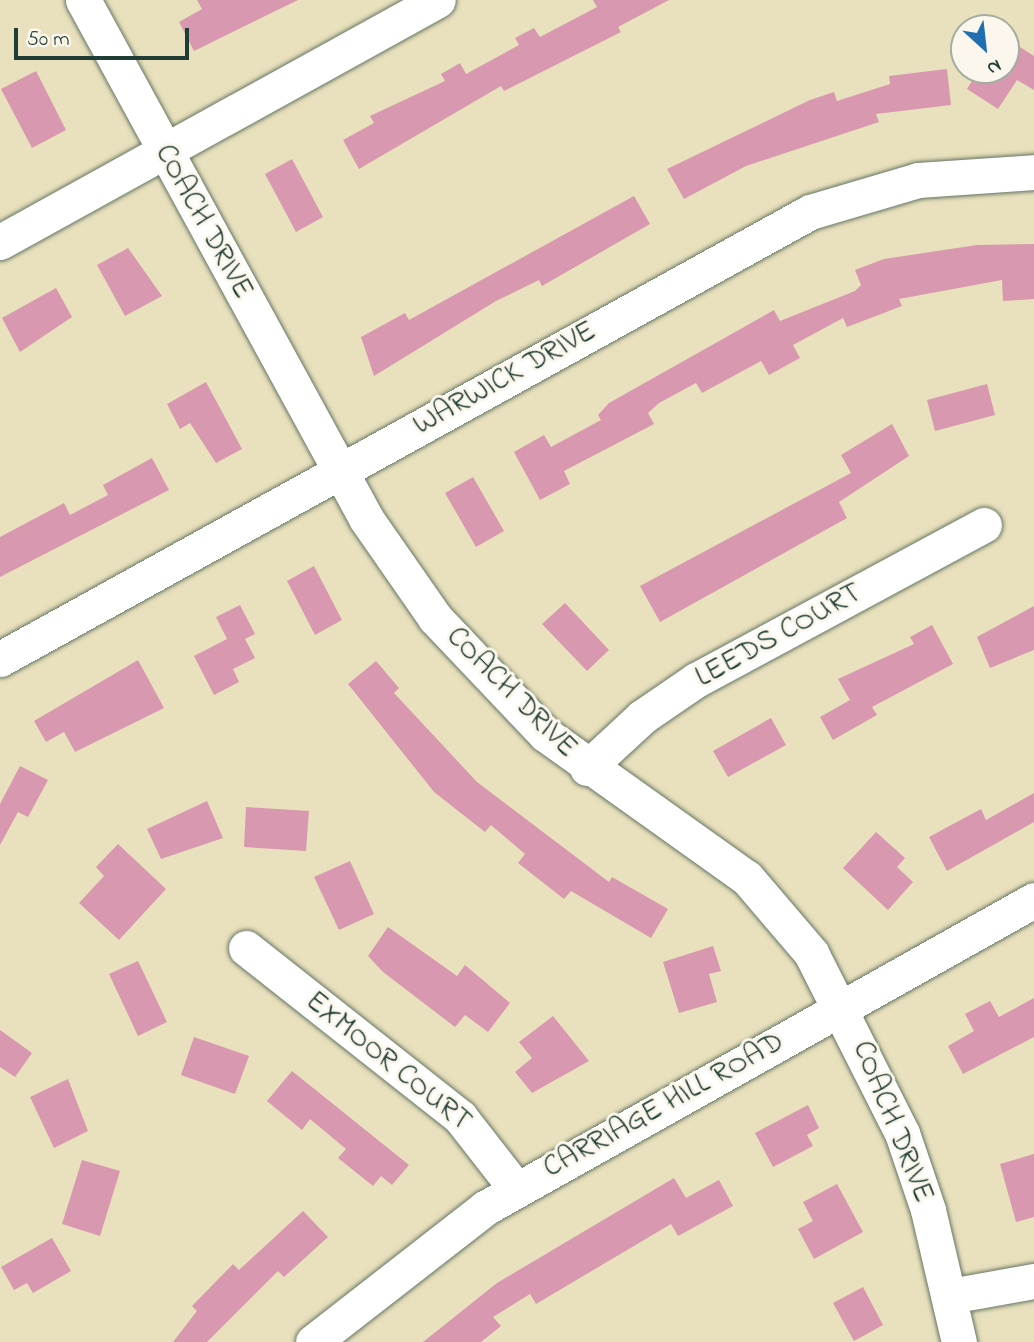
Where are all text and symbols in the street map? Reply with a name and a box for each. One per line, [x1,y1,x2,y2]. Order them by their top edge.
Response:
scale bar [18,14,192,58]
north arrow [950,14,1020,84]
text: 50 m [27,25,70,55]
text: N [982,51,1006,81]
street label: COACH DRIVE [146,138,260,306]
street label: WARWICK DRIVE [407,314,603,444]
street label: LEEDS COURT [690,576,868,696]
street label: COACH DRIVE [438,620,584,766]
street label: EXMOOR COURT [298,984,478,1140]
street label: CARRIAGE HILL ROAD [537,1025,791,1187]
street label: COACH DRIVE [843,1036,941,1208]

